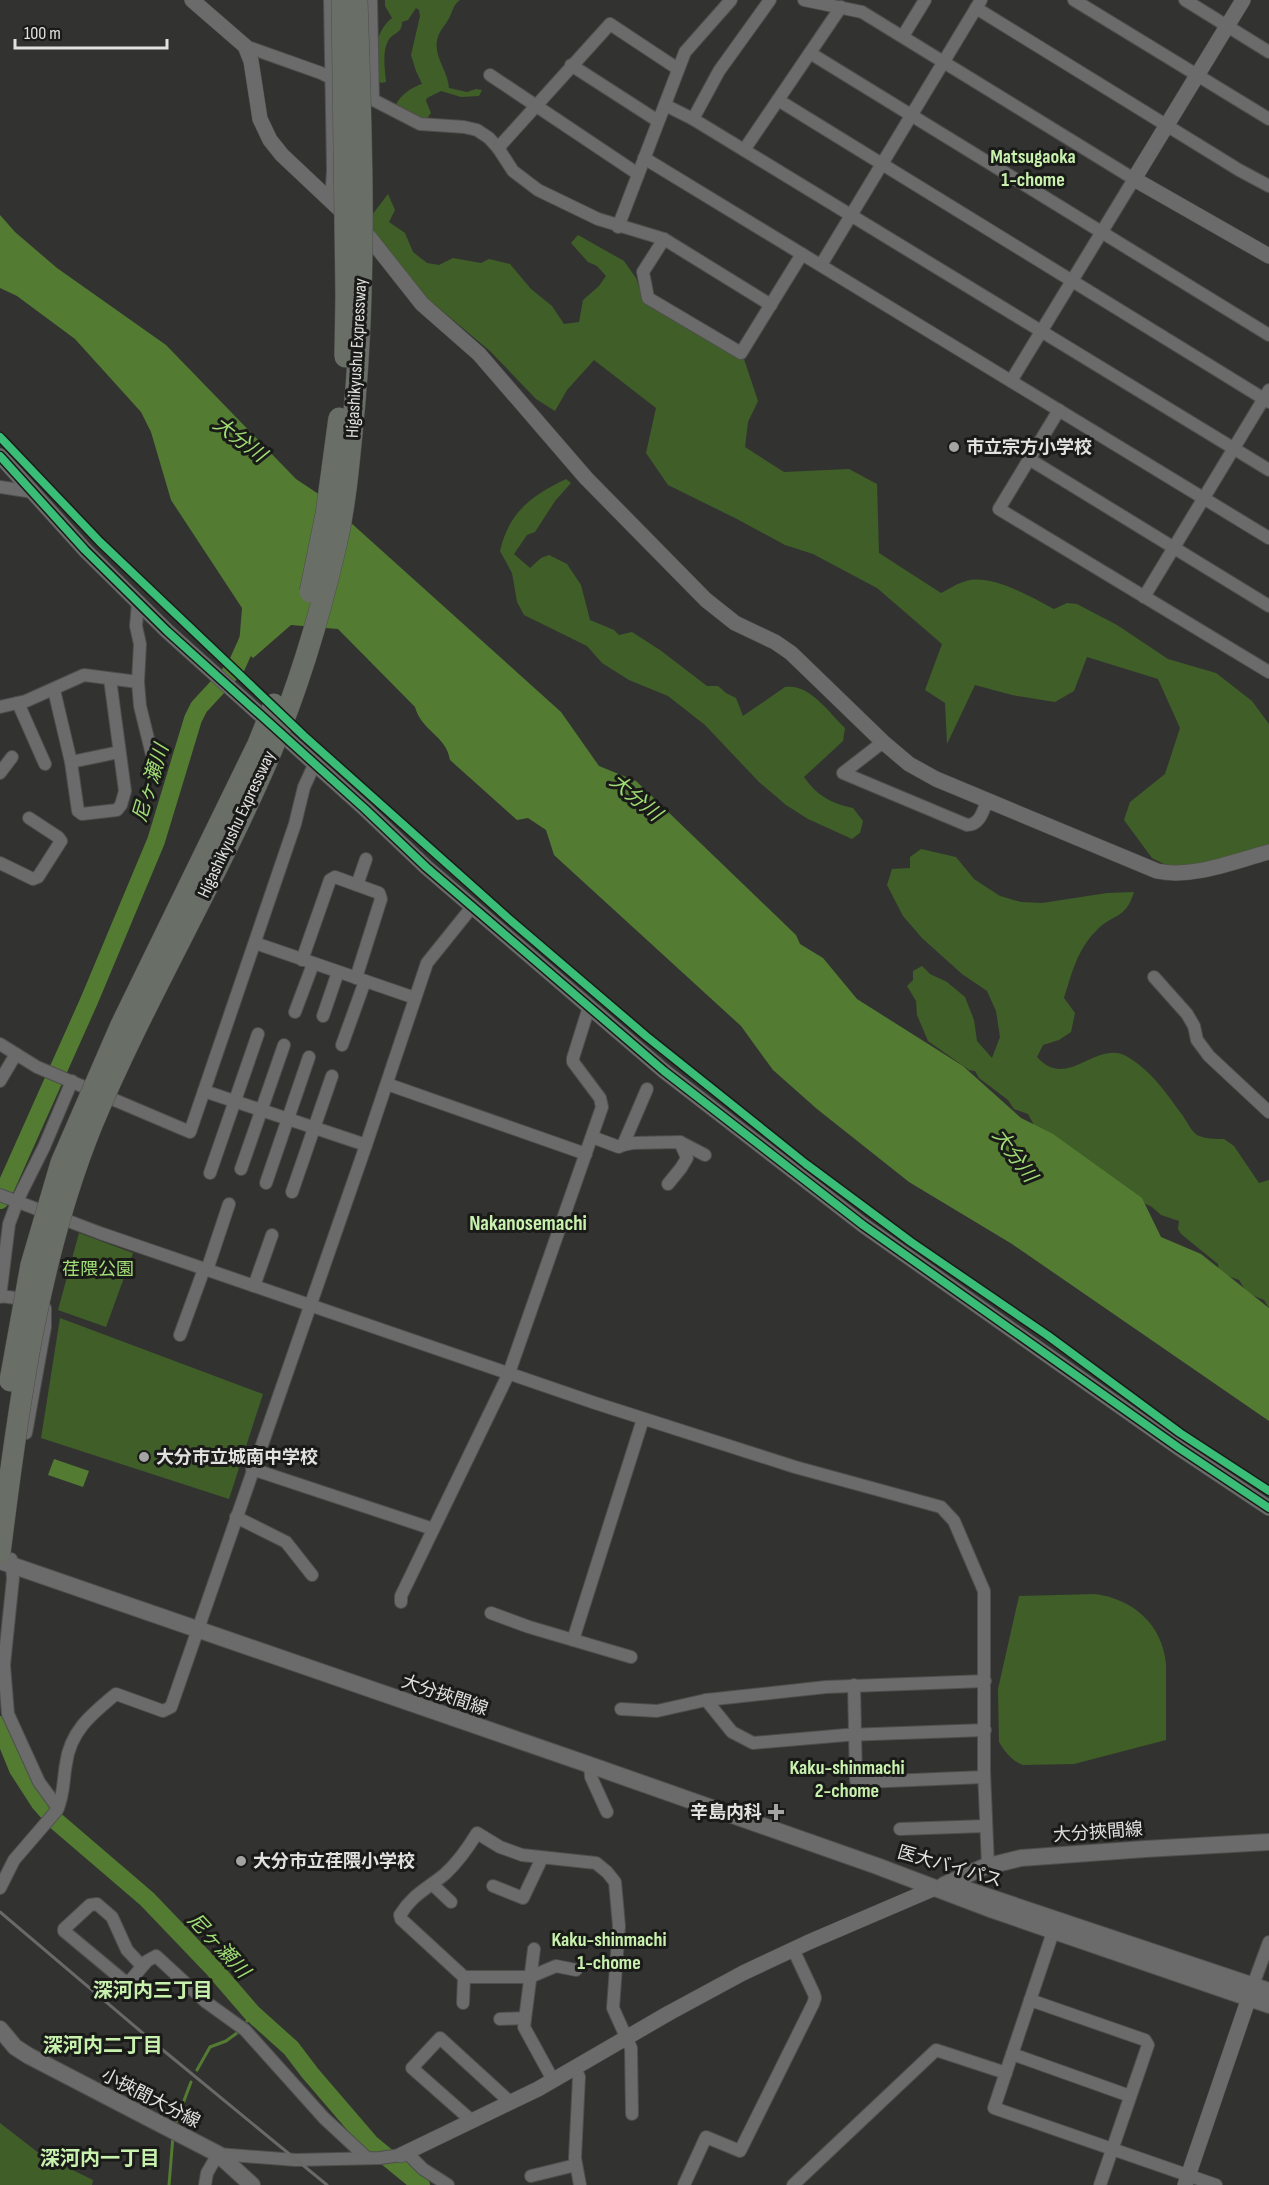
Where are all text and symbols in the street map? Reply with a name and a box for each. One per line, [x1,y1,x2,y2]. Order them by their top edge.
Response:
scale bar [15,12,166,50]
text: 100 m [24,23,61,44]
district label: Matsugaoka 1-chome [990,145,1076,192]
street label: Higashikyushu Expressway [342,278,371,438]
water label: 大分川 [208,412,272,469]
place label: 市立宗方小学校 [966,437,1092,458]
marker: 市立宗方小学校 [947,440,961,454]
water label: 尼ヶ瀬川 [128,740,175,825]
street label: Higashikyushu Expressway [193,747,280,901]
water label: 大分川 [605,769,668,828]
water label: 大分川 [987,1124,1043,1189]
district label: Nakanosemachi [469,1211,587,1236]
park label: 荏隈公園 [62,1259,134,1280]
place label: 大分市立城南中学校 [156,1447,318,1468]
marker: 大分市立城南中学校 [137,1450,151,1464]
street label: 大分挾間線 [399,1671,491,1720]
district label: Kaku-shinmachi 2-chome [789,1756,905,1803]
place label: 辛島内科 [690,1802,762,1823]
marker: 辛島内科 [767,1803,785,1821]
street label: 大分挾間線 [1052,1819,1144,1846]
street label: 医大バイパス [895,1842,1004,1891]
place label: 大分市立荏隈小学校 [253,1851,415,1872]
marker: 大分市立荏隈小学校 [234,1854,248,1868]
water label: 尼ヶ瀬川 [182,1908,256,1985]
district label: Kaku-shinmachi 1-chome [551,1928,667,1975]
district label: 深河内三丁目 [93,1979,213,2003]
district label: 深河内二丁目 [43,2034,163,2058]
street label: 小挾間大分線 [98,2065,204,2132]
district label: 深河内一丁目 [40,2147,160,2171]

